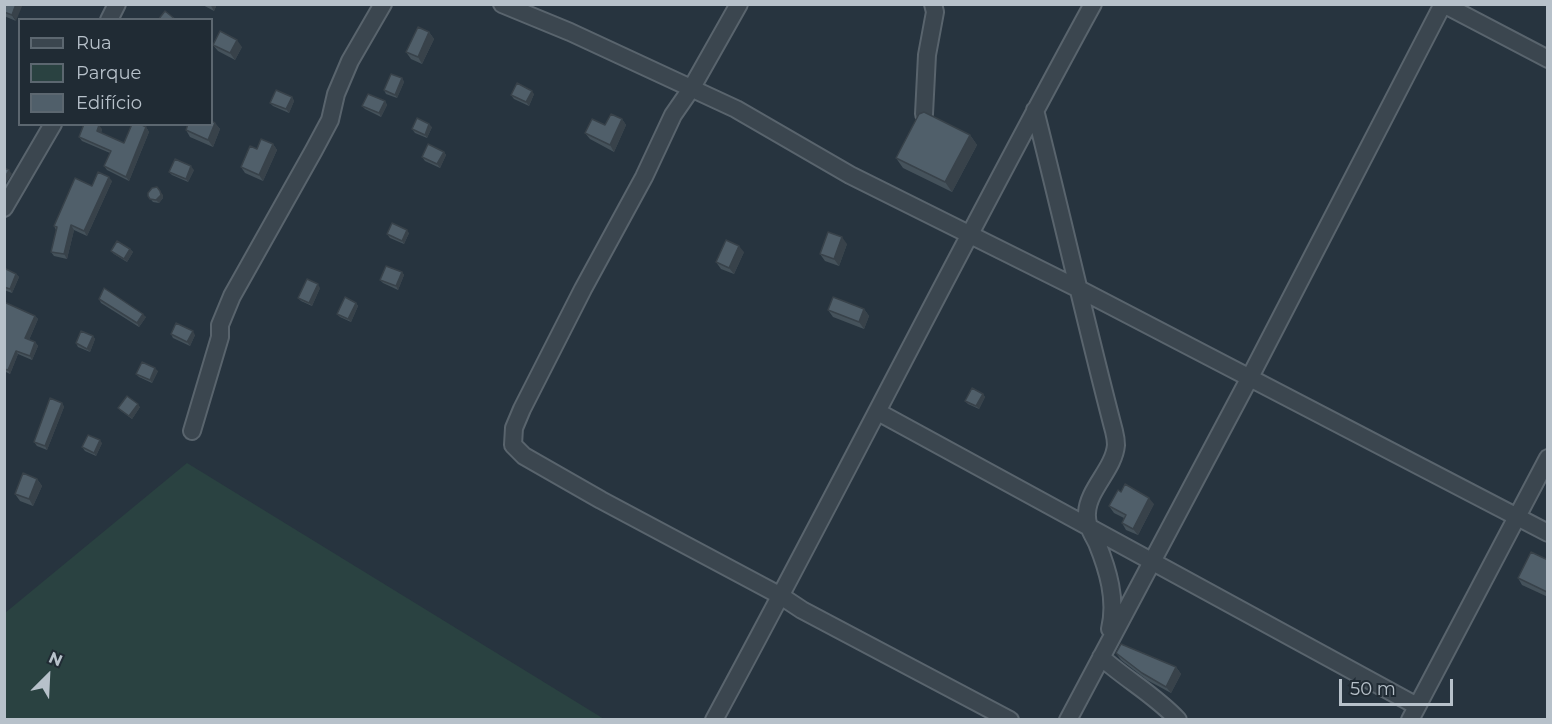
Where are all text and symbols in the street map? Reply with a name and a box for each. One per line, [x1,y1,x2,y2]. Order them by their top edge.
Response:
legend [18,18,213,126]
text: Rua [76,32,112,54]
text: Parque [76,62,141,84]
text: Edifício [76,92,142,114]
north arrow [18,646,78,706]
text: N [46,648,65,670]
scale bar [1342,667,1456,705]
text: 50 m [1350,678,1396,700]

